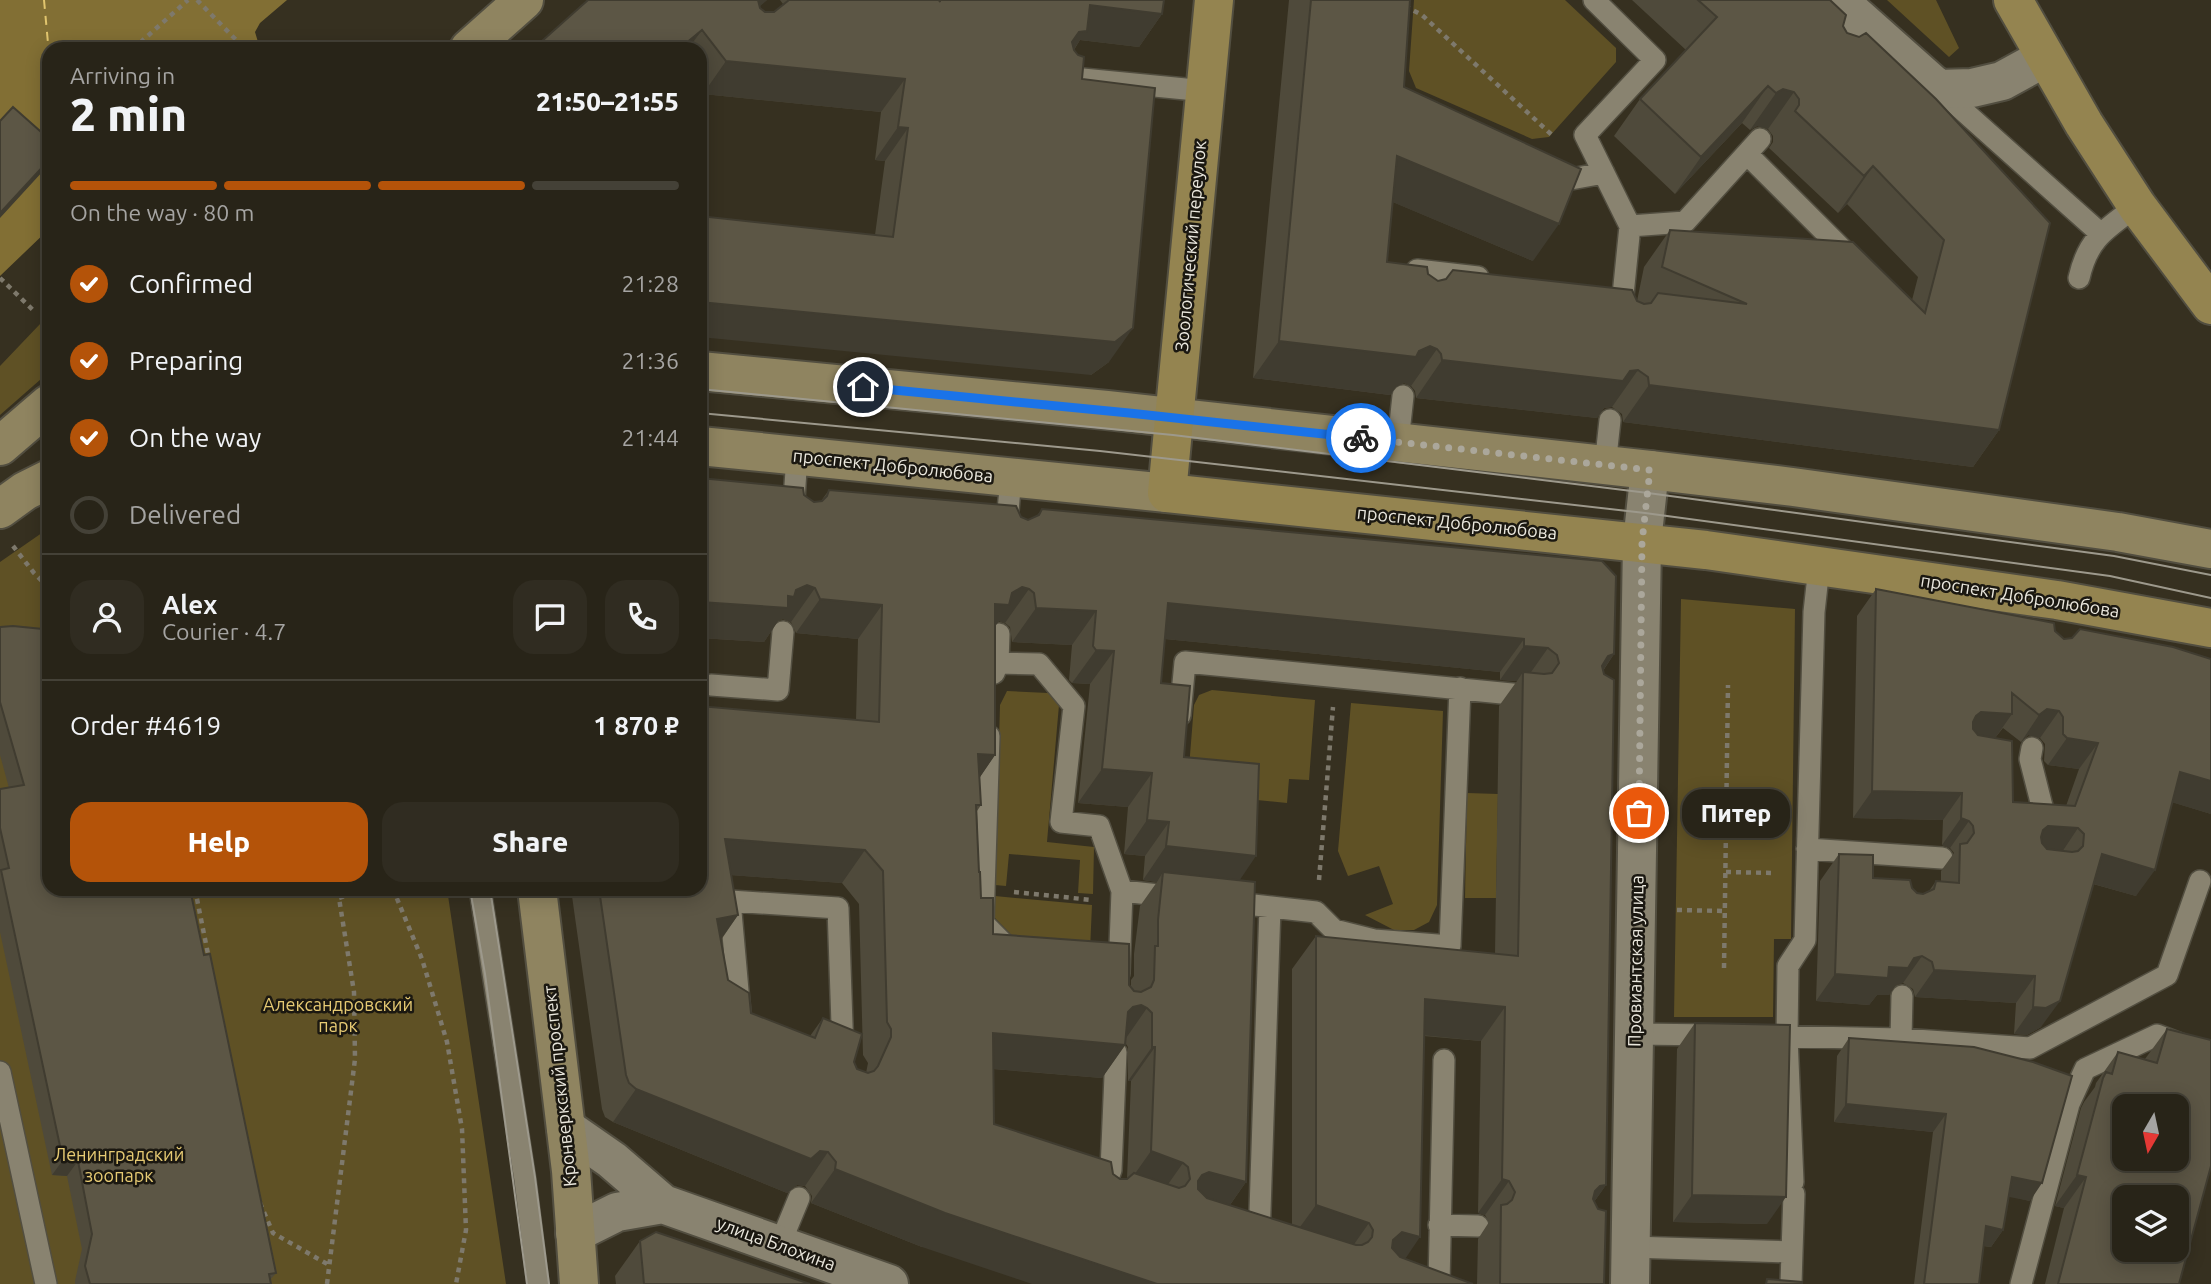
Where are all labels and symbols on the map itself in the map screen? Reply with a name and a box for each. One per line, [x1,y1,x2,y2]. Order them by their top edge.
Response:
street label: Зоологический переулок [1171,139,1209,352]
pin [833,357,893,417]
courier [1326,403,1396,473]
street label: проспект Добролюбова [792,445,994,485]
street label: проспект Добролюбова [1356,502,1558,542]
street label: проспект Добролюбова [1919,569,2121,621]
pin [1609,783,1669,843]
callout: Питер [1681,788,1790,838]
street label: Провиантская улица [1624,875,1646,1047]
street label: Кронверкский проспект [538,984,580,1188]
park label: Александровский парк [263,994,413,1035]
north arrow [2112,1094,2189,1171]
park label: Ленинградский зоопарк [54,1144,184,1185]
street label: улица Блохина [714,1212,838,1274]

